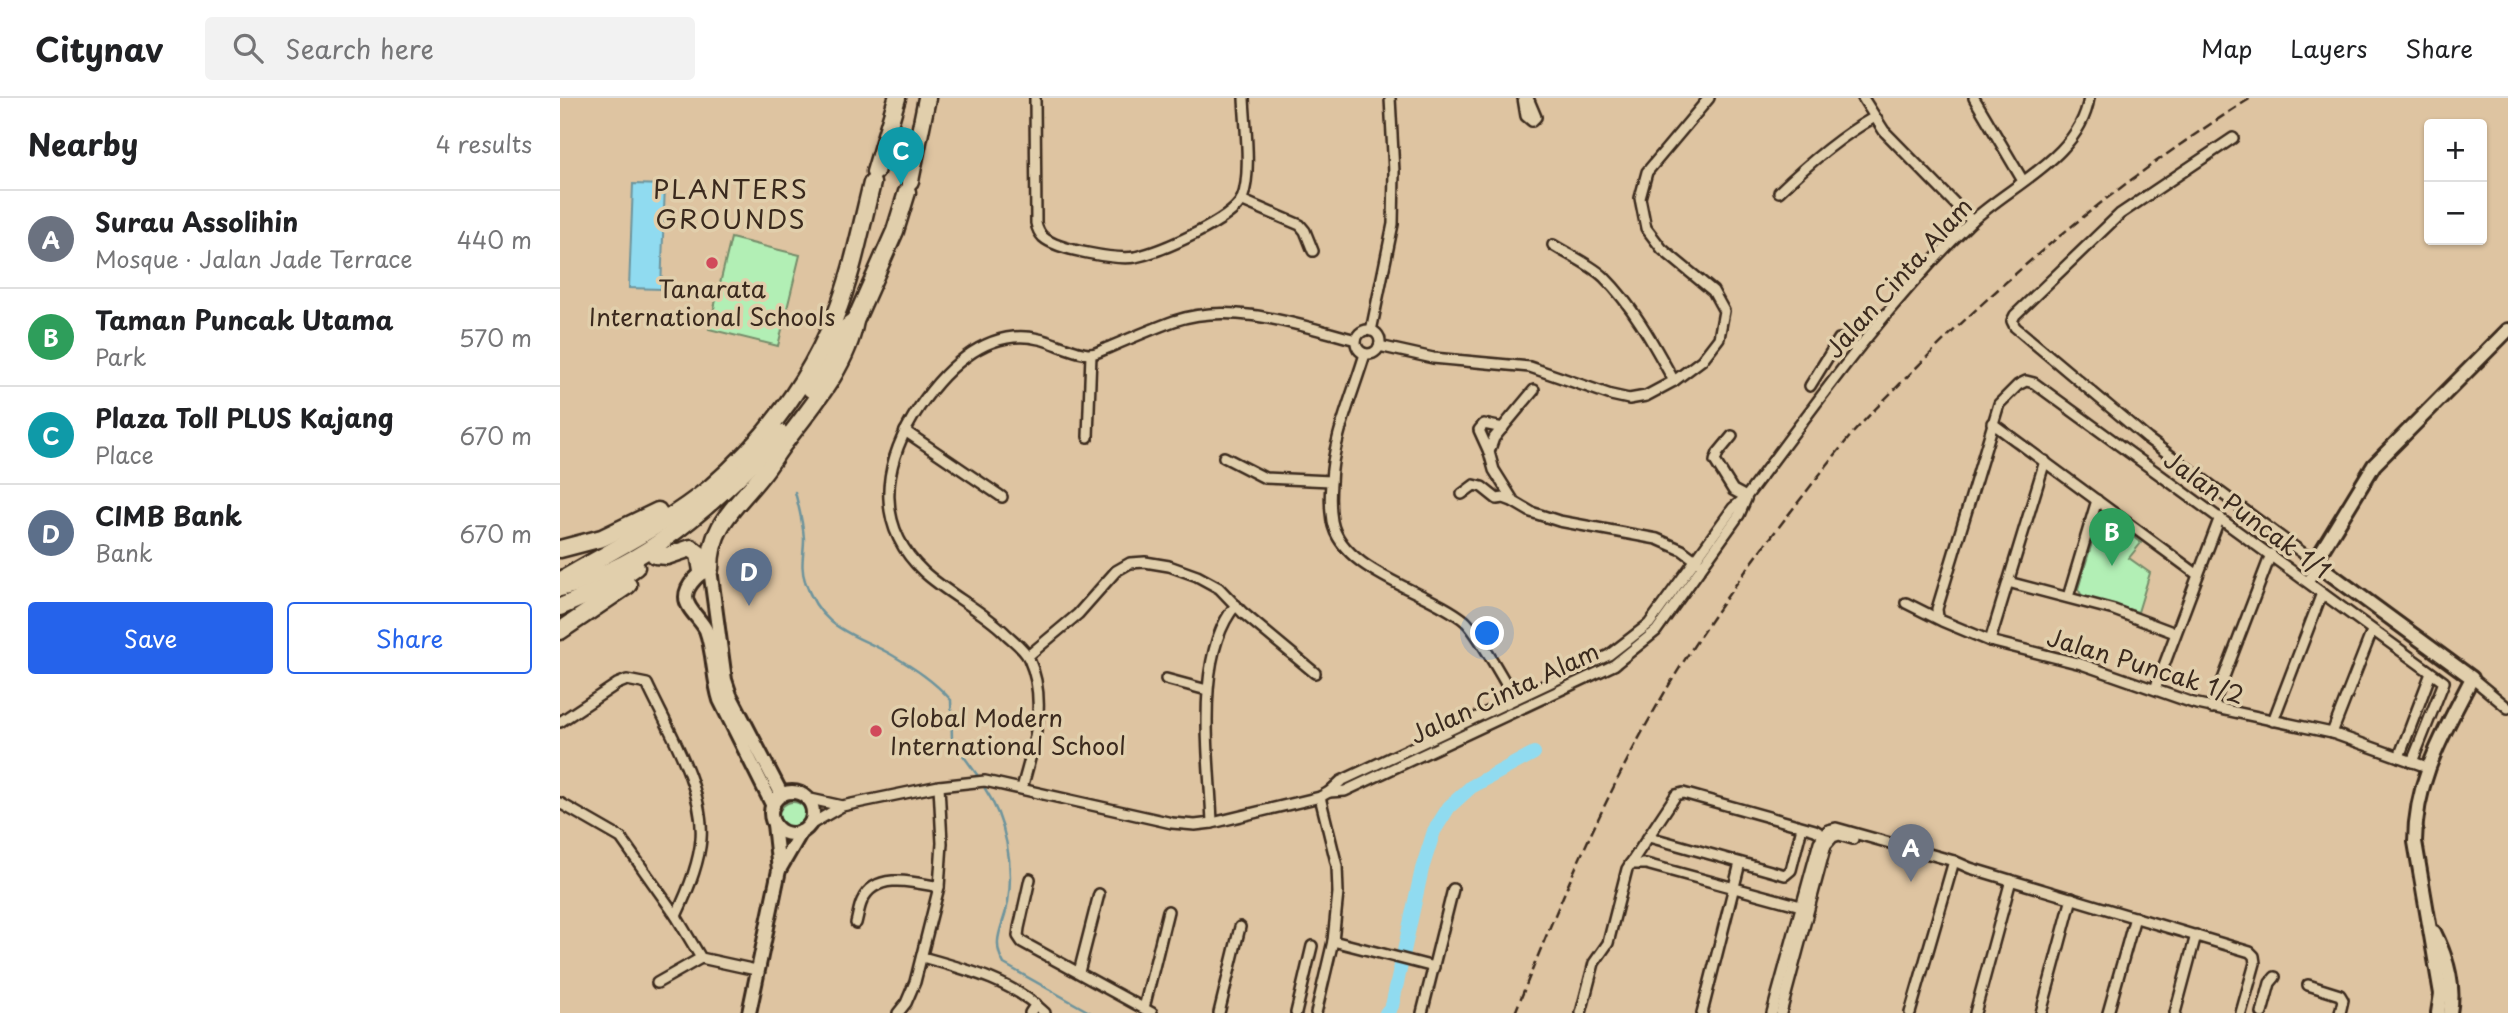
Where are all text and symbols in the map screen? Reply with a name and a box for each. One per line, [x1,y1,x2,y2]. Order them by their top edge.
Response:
search box [205,17,695,80]
text: Citynav [35,23,163,73]
icon: search [229,29,267,67]
text: Search here [285,29,434,68]
text: Map [2201,30,2252,66]
text: Layers [2290,30,2367,66]
text: Share [2405,30,2473,66]
map controls [2424,119,2487,245]
button: + [2424,119,2487,182]
text: Nearby [28,121,138,166]
text: 4 results [436,126,532,161]
pin: C [878,127,924,185]
district label: PLANTERS GROUNDS [653,169,809,238]
button: − [2424,182,2487,245]
street label: Jalan Cinta Alam [1816,189,1980,365]
text: Surau Assolihin [95,202,298,241]
text: A [42,222,60,257]
text: 440 m [457,222,532,257]
text: Mosque · Jalan Jade Terrace [95,241,413,276]
marker: Tanarata International Schools [704,255,720,271]
place label: Tanarata International Schools [589,270,835,334]
text: Taman Puncak Utama [95,300,394,339]
text: B [43,320,59,355]
text: 570 m [459,320,532,355]
text: Park [95,339,146,374]
text: Plaza Toll PLUS Kajang [95,398,394,437]
text: C [42,418,60,453]
text: 670 m [460,418,532,453]
text: Place [95,437,154,472]
street label: Jalan Puncak 1/1 [2157,441,2339,587]
text: CIMB Bank [95,496,242,535]
pin: B [2089,508,2135,566]
text: D [42,516,60,551]
text: 670 m [460,516,532,551]
text: Bank [95,535,153,570]
pin: D [726,548,772,606]
button: Save [28,602,273,674]
button: Share [287,602,532,674]
your location [1470,616,1504,650]
street label: Jalan Puncak 1/2 [2043,618,2249,712]
street label: Jalan Cinta Alam [1403,632,1605,752]
place label: Global Modern International School [890,699,1126,763]
marker: Global Modern International School [868,723,884,739]
pin: A [1888,824,1934,882]

